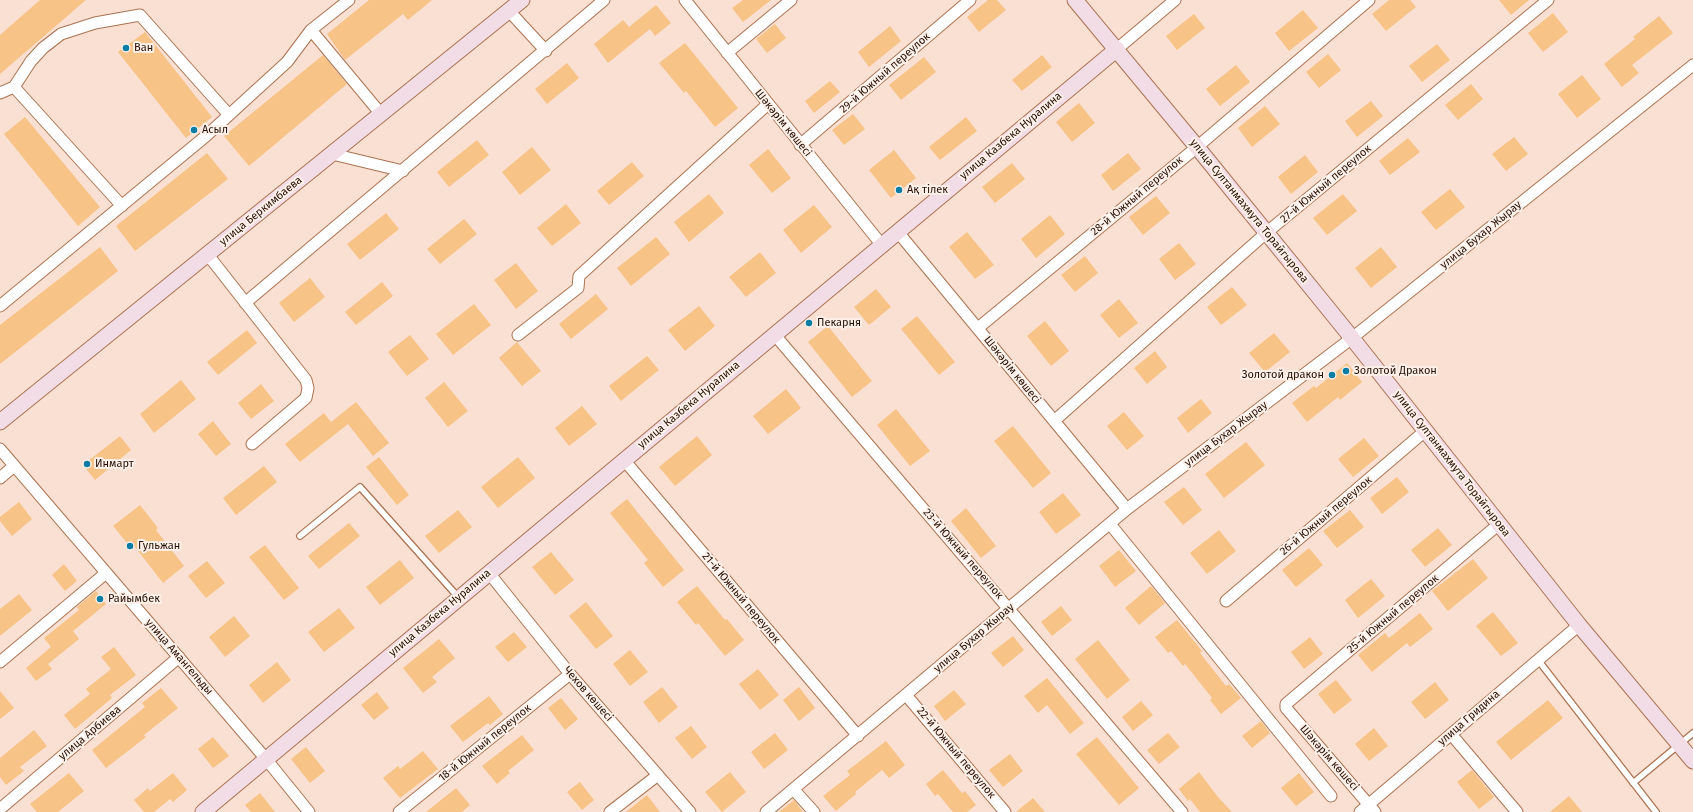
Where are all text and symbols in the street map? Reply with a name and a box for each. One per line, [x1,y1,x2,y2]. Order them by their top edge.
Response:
street label: 29-й Южный переулок [837,30,933,116]
place label: Ван [134,41,153,55]
marker: Ван [121,43,131,53]
street label: Шәкәрім көшесі [752,87,814,159]
street label: улица Казбека Нуралина [957,89,1065,183]
place label: Асыл [202,123,228,137]
marker: Асыл [189,125,199,135]
street label: улица Султанмахмута Торайгырова [1187,137,1311,285]
street label: 27-й Южный переулок [1278,142,1374,226]
street label: 28-й Южный переулок [1088,154,1186,238]
street label: улица Беркимбаева [217,174,305,248]
place label: Ақ тілек [907,183,948,197]
marker: Ақ тілек [894,185,904,195]
street label: улица Бухар Жырау [1438,198,1524,272]
place label: Пекарня [817,316,861,330]
marker: Пекарня [804,318,814,328]
street label: Шәкәрім көшесі [981,334,1043,406]
street label: улица Казбека Нуралина [635,358,743,452]
place label: Золотой Дракон [1354,364,1437,378]
marker: Золотой Дракон [1341,366,1351,376]
place label: Золотой дракон [1242,368,1324,382]
marker: Золотой дракон [1327,370,1337,380]
street label: улица Султанмахмута Торайгырова [1391,389,1513,539]
street label: улица Бухар Жырау [1182,398,1270,470]
place label: Инмарт [95,457,134,471]
marker: Инмарт [82,459,92,469]
street label: 26-й Южный переулок [1277,474,1375,558]
street label: 23-й Южный переулок [920,506,1006,602]
place label: Гульжан [138,539,180,553]
marker: Гульжан [125,541,135,551]
street label: 21-й Южный переулок [699,550,783,646]
street label: улица Казбека Нуралина [386,566,494,660]
street label: 25-й Южный переулок [1345,572,1441,656]
place label: Райымбек [108,592,160,606]
marker: Райымбек [95,594,105,604]
street label: улица Бухар Жырау [931,601,1017,675]
street label: улица Амангельды [142,616,216,698]
street label: Чехов көшесі [561,664,615,724]
street label: улица Гридина [1435,688,1503,748]
street label: 18-й Южный переулок [436,702,534,784]
street label: улица Арбиева [56,703,124,763]
street label: 22-й Южный переулок [914,705,998,801]
street label: Шәкәрім көшесі [1297,722,1361,794]

